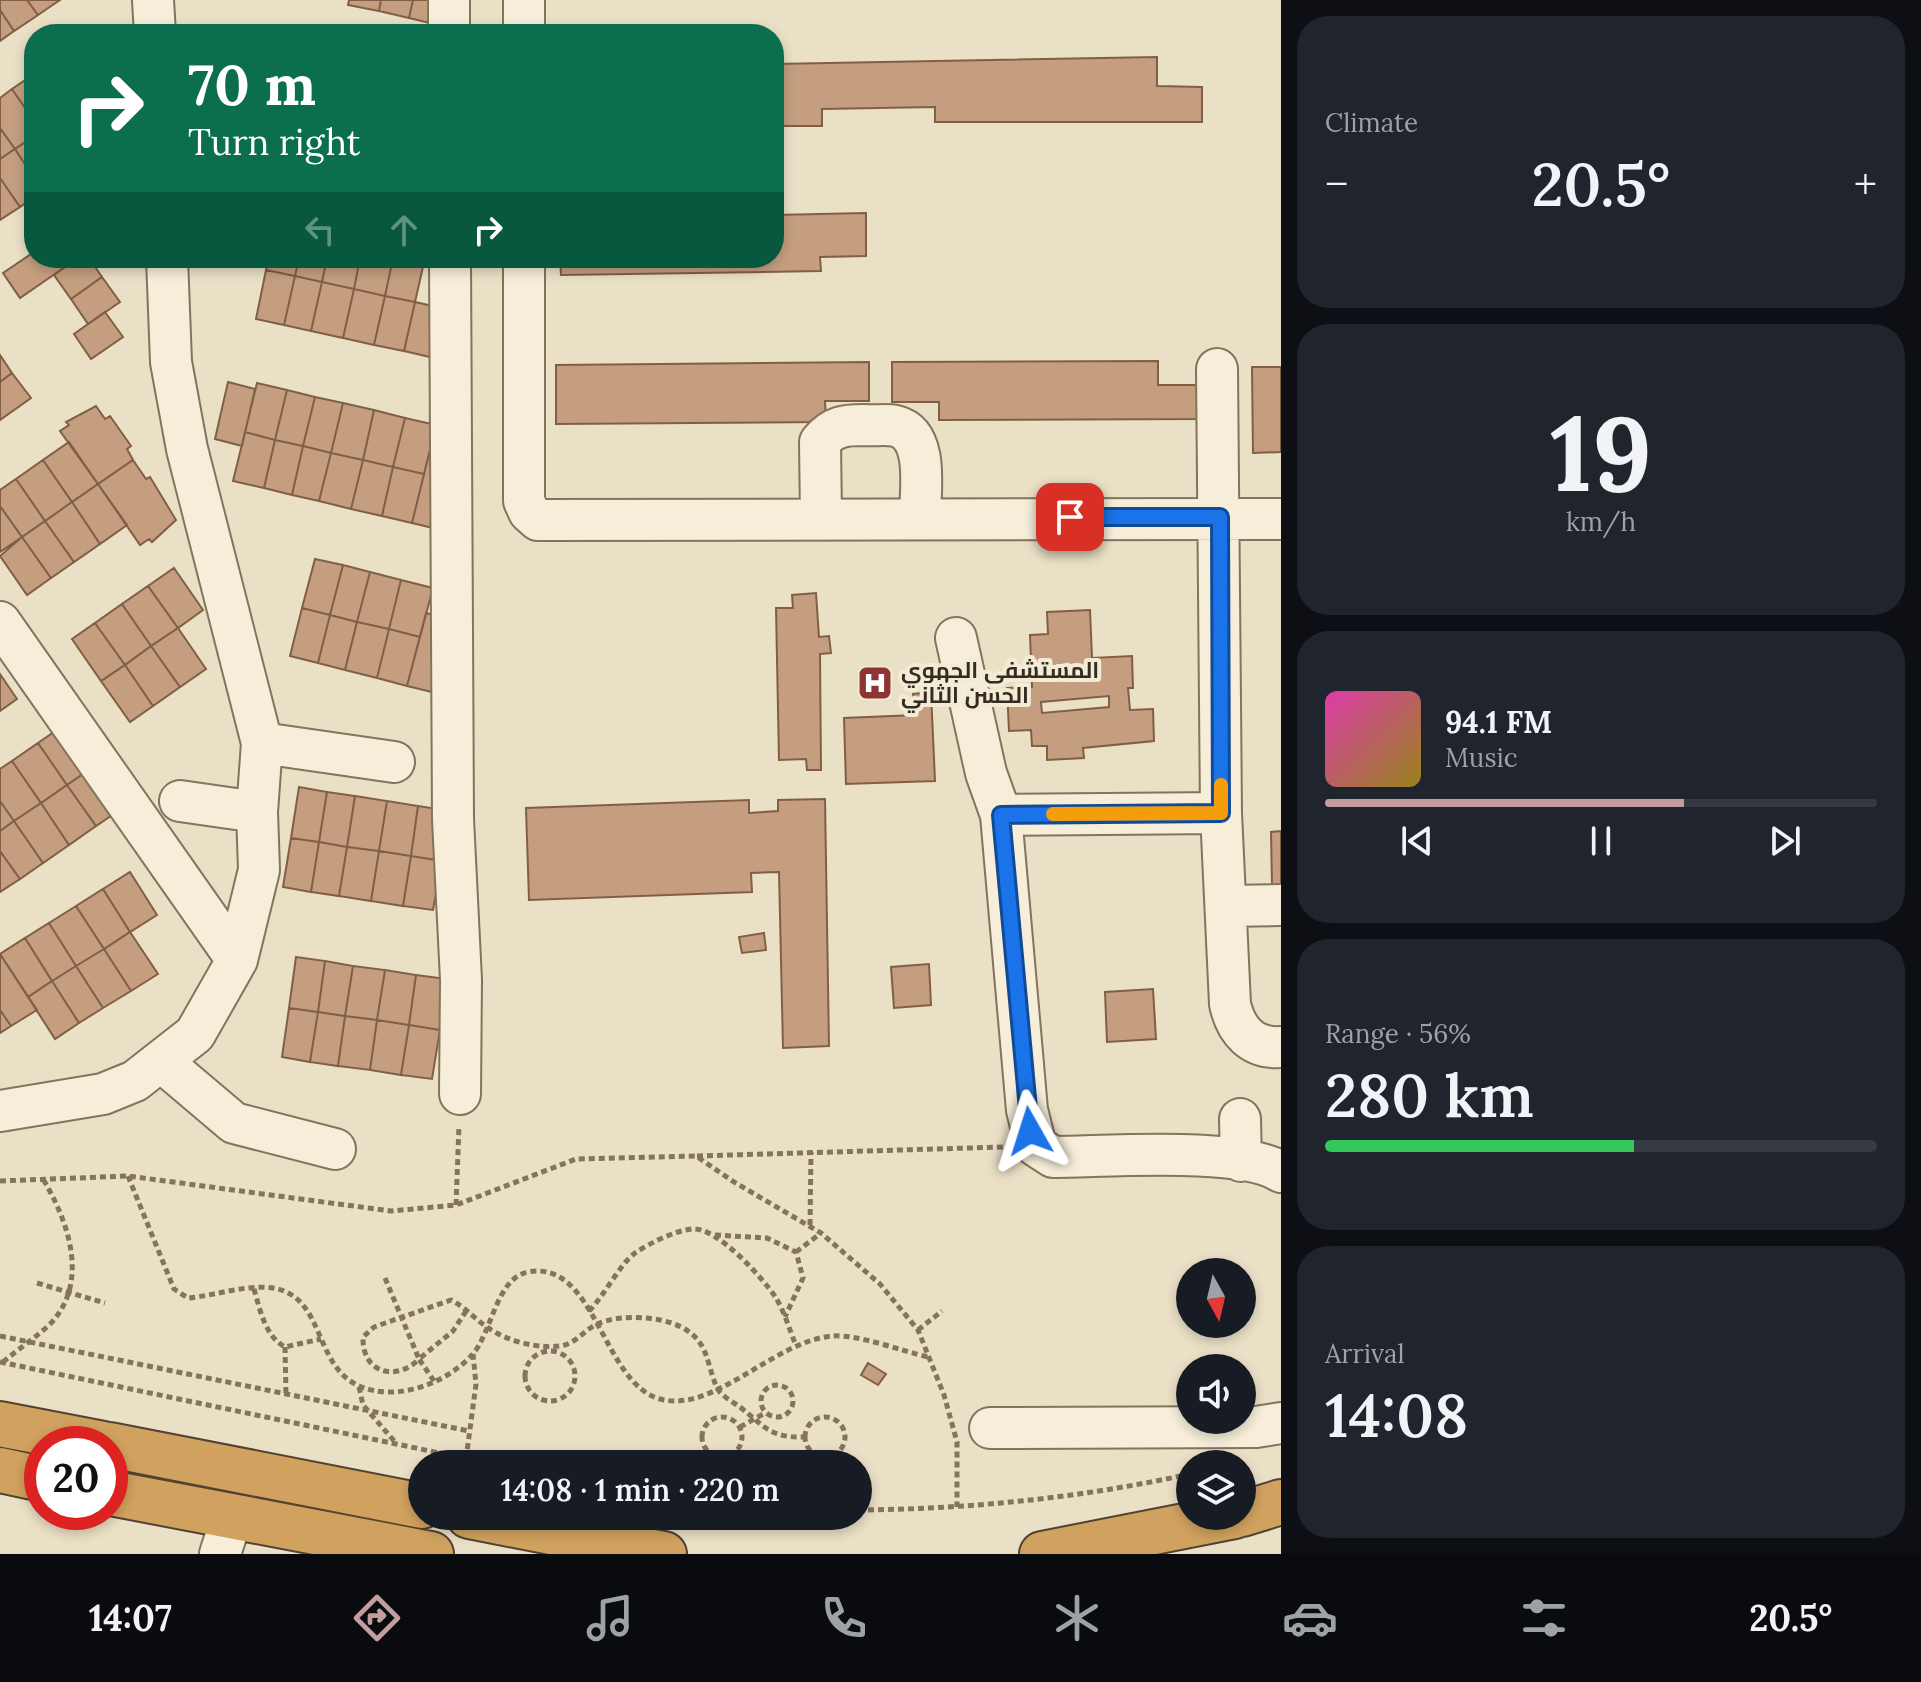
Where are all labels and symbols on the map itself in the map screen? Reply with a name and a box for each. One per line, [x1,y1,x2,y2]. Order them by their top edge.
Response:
pin [1036,483,1104,551]
place label: المستشفى الجهوي الحسن الثاني [901,656,1099,713]
hospital icon: المستشفى الجهوي الحسن الثاني [856,664,894,702]
position arrow [988,1089,1072,1173]
north arrow [1176,1258,1256,1338]
speed limit sign: 20 [24,1426,128,1530]

